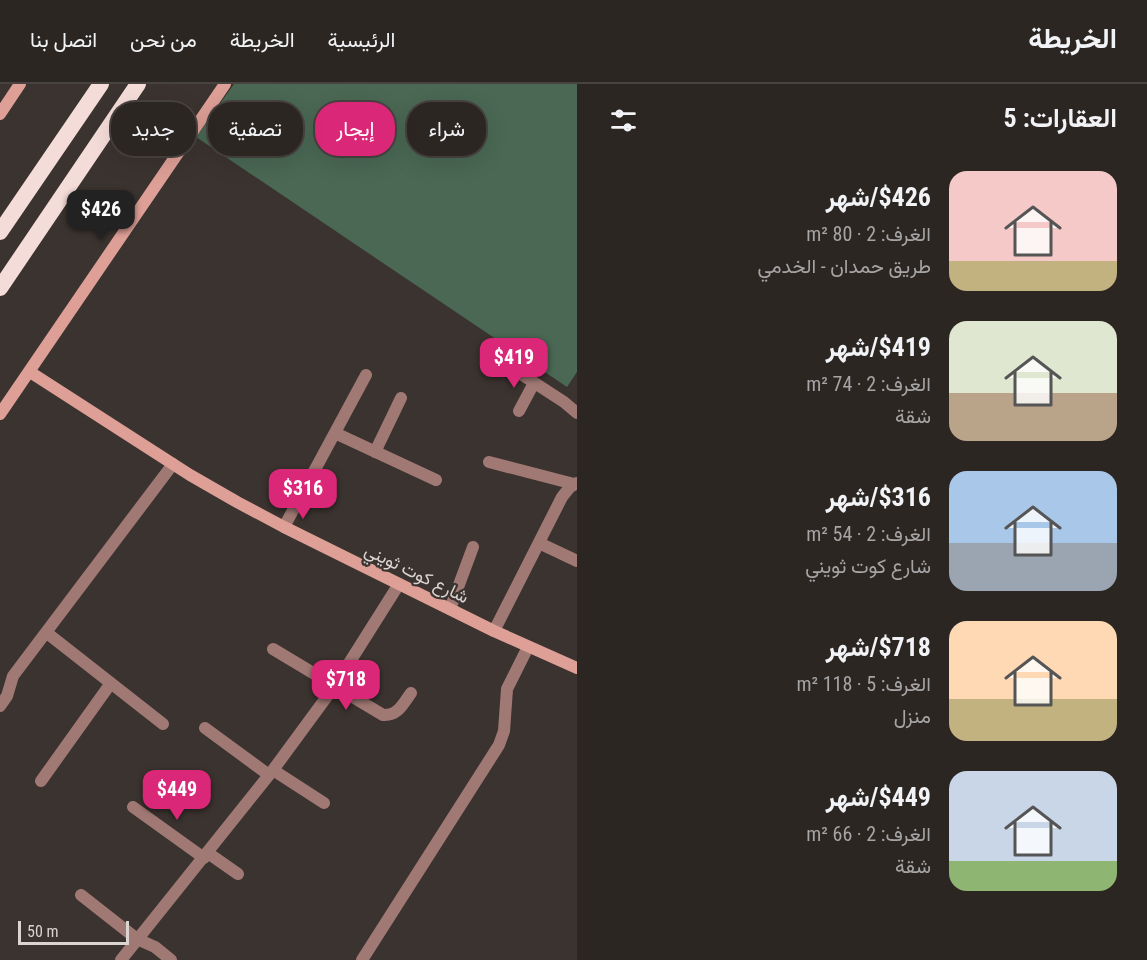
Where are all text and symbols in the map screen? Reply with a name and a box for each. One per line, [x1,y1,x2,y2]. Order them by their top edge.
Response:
text: الخريطة [1028,22,1117,55]
text: اتصل بنا [30,28,97,52]
text: من نحن [130,28,197,52]
text: الخريطة [230,28,295,52]
text: الرئيسية [328,28,396,52]
chip: جديد [111,102,196,156]
chip: تصفية [208,102,303,156]
chip: إيجار [315,102,395,156]
chip: شراء [407,102,486,156]
text: العقارات: 5 [1004,103,1117,133]
icon: filters [607,104,640,137]
text: $426/شهر [826,182,931,212]
pin: $426 [65,190,137,241]
icon: home [997,195,1069,267]
text: $426 [81,197,121,221]
text: الغرف: 2 · 80 m² [806,222,931,246]
text: طريق حمدان - الخدمي [757,254,931,278]
text: $419/شهر [826,332,931,362]
pin: $419 [478,338,550,389]
text: $419 [494,345,534,369]
icon: home [997,345,1069,417]
text: الغرف: 2 · 74 m² [806,372,931,396]
text: شقة [895,404,931,428]
pin: $316 [267,469,339,520]
text: $316 [283,476,323,500]
text: $316/شهر [826,482,931,512]
icon: home [997,495,1069,567]
text: الغرف: 2 · 54 m² [806,522,931,546]
street label: شارع كوت ثويني [359,539,472,612]
text: شارع كوت ثويني [805,554,931,578]
text: $718/شهر [826,632,931,662]
icon: home [997,645,1069,717]
pin: $718 [310,660,382,711]
text: $718 [326,667,366,691]
text: الغرف: 5 · 118 m² [796,672,931,696]
text: منزل [894,704,931,728]
pin: $449 [141,770,213,821]
text: $449 [157,777,197,801]
text: $449/شهر [826,782,931,812]
icon: home [997,795,1069,867]
text: الغرف: 2 · 66 m² [806,822,931,846]
text: شقة [895,854,931,878]
scale bar [18,918,129,946]
text: 50 m [27,922,59,941]

